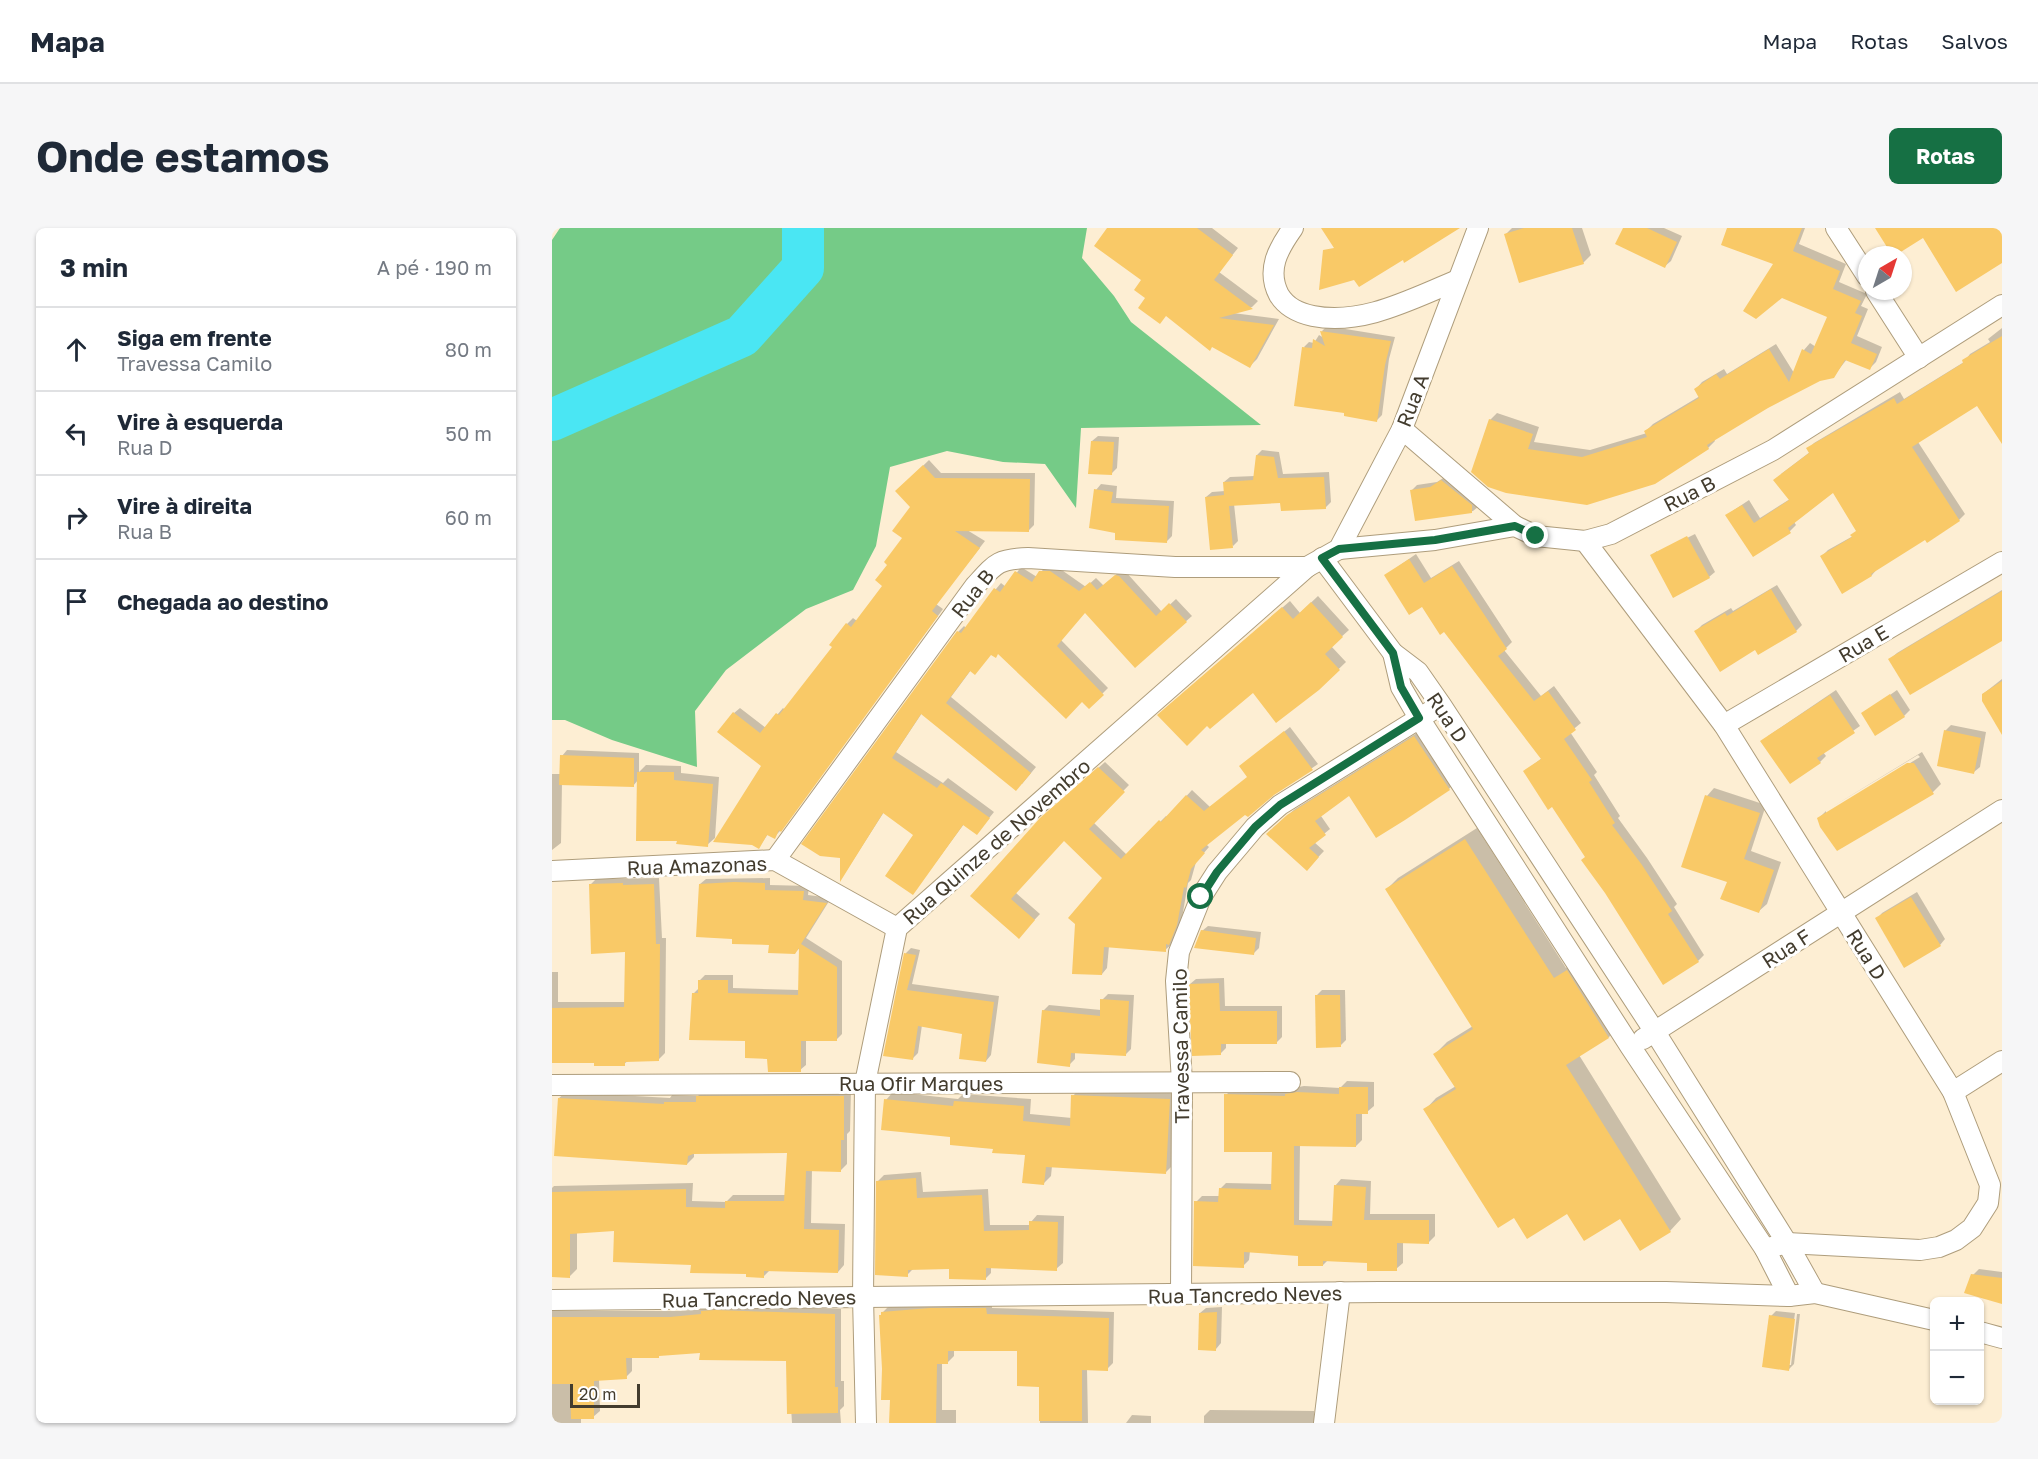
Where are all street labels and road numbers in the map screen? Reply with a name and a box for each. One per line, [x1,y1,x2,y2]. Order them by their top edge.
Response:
street label: Rua A [1391,370,1433,430]
street label: Rua B [1659,470,1719,516]
street label: Rua B [946,564,998,622]
street label: Rua E [1834,619,1892,667]
street label: Rua D [1423,687,1473,747]
street label: Rua Quinze de Novembro [897,753,1095,929]
street label: Rua Amazonas [626,851,768,879]
street label: Rua F [1757,923,1815,973]
street label: Rua D [1842,924,1892,984]
street label: Travessa Camilo [1167,968,1193,1124]
street label: Rua Ofir Marques [839,1071,1003,1095]
street label: Rua Tancredo Neves [1148,1280,1342,1308]
street label: Rua Tancredo Neves [662,1284,856,1312]

